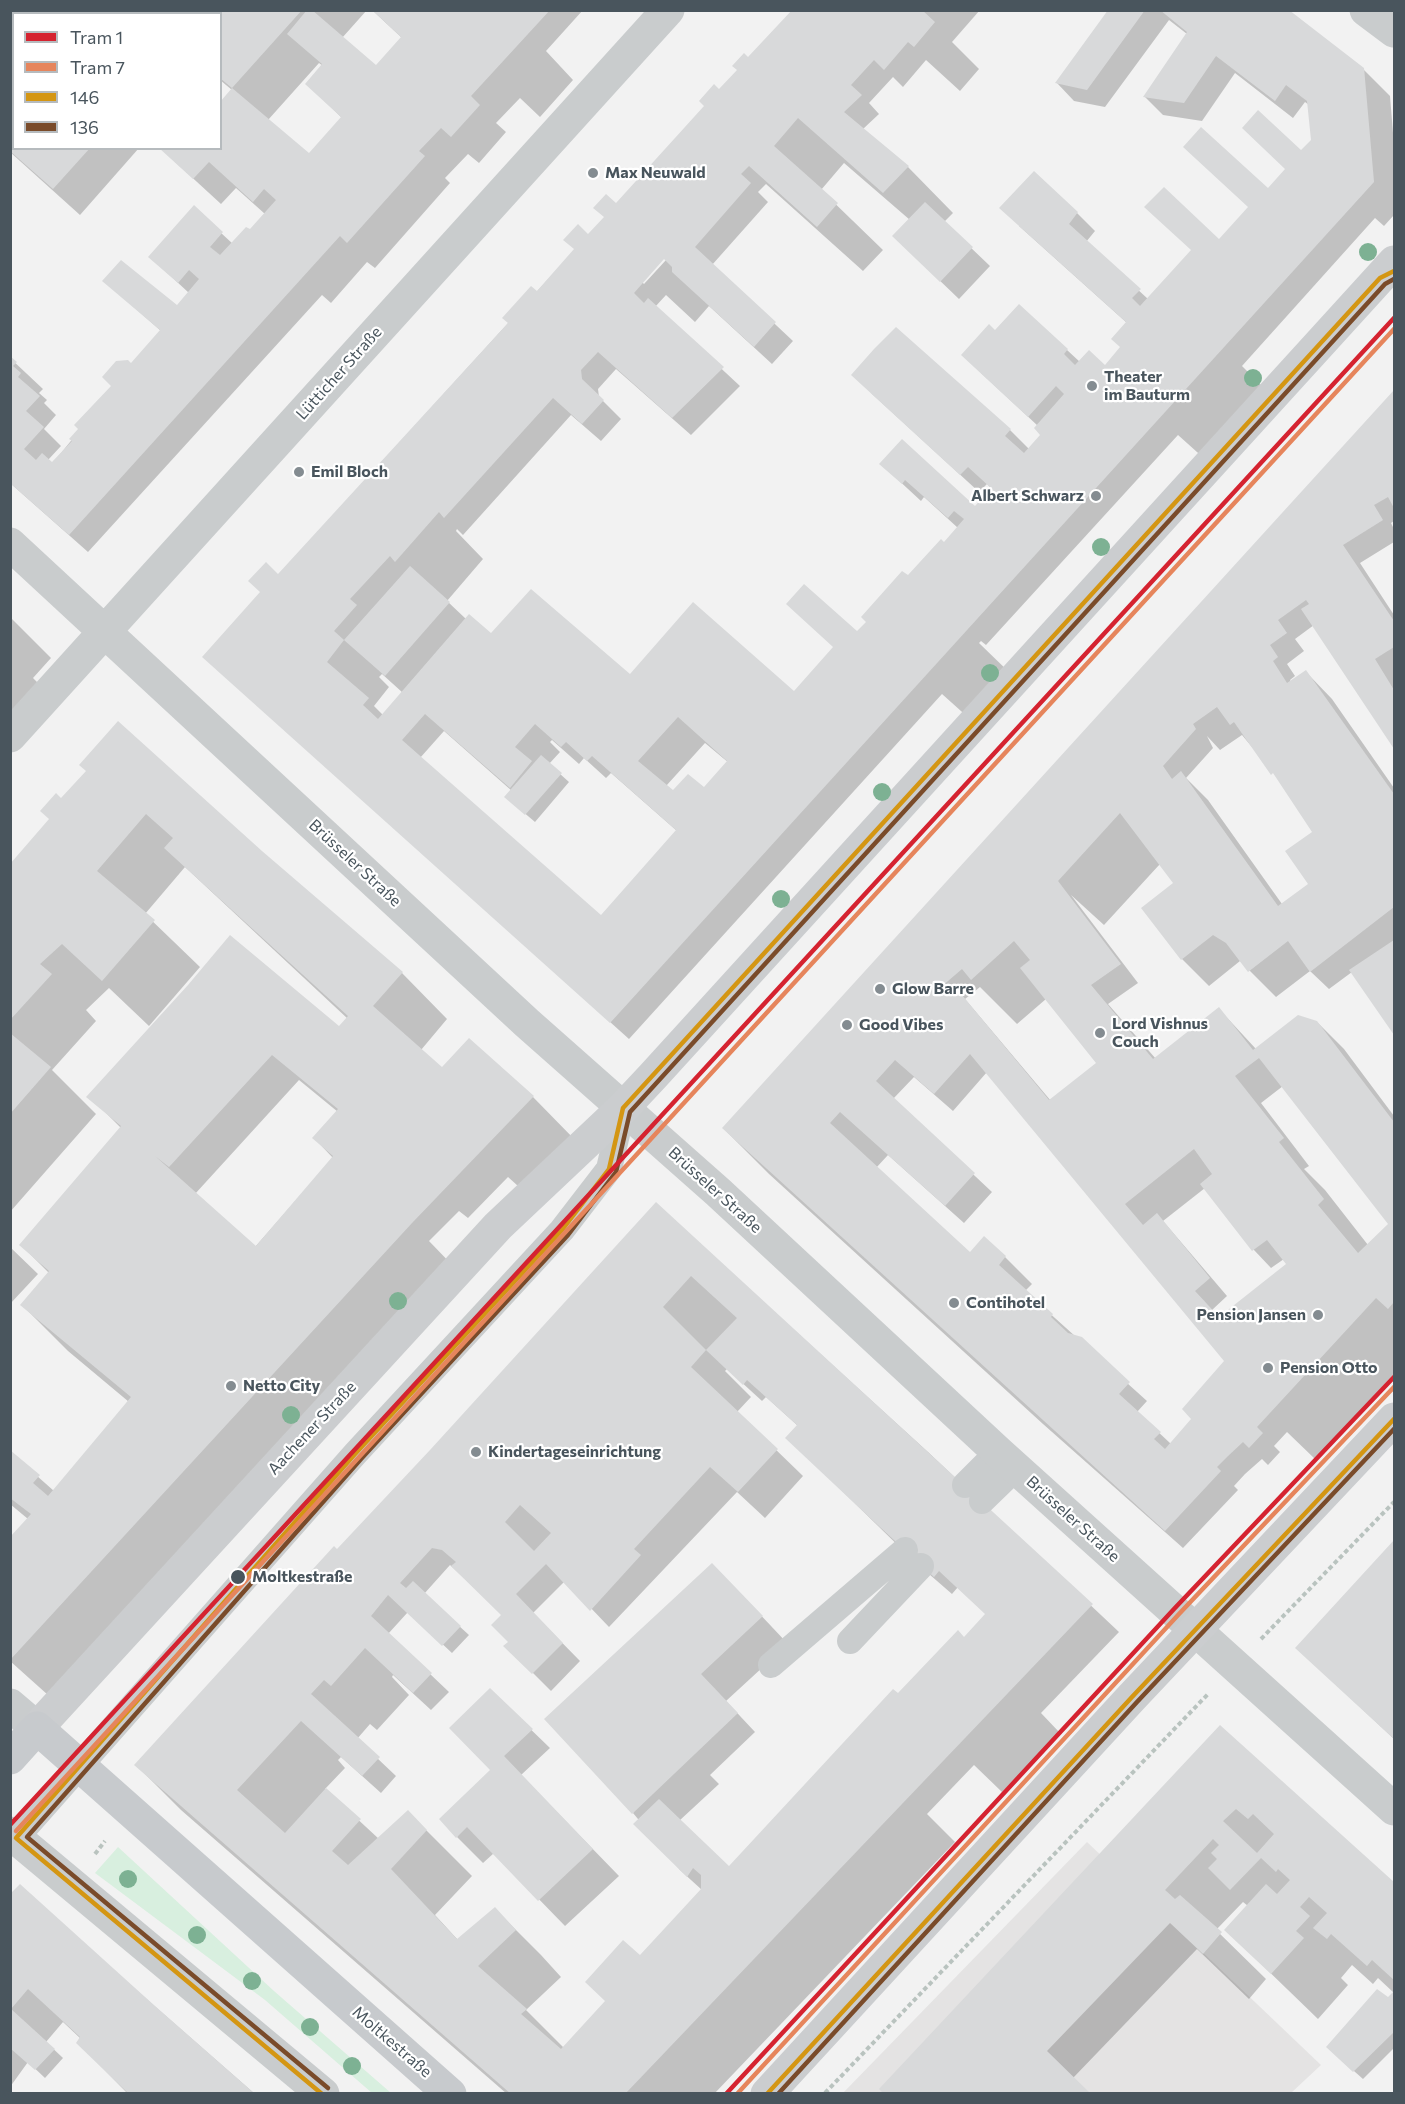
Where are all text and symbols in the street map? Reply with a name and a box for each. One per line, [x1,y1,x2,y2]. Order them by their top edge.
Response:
legend [12,12,222,150]
text: Tram 1 [70,26,123,48]
text: Tram 7 [70,56,125,78]
text: 146 [70,86,99,108]
text: 136 [70,116,99,138]
place label: Max Neuwald [605,163,706,183]
marker: Max Neuwald [586,166,600,180]
street label: Lütticher Straße [292,322,386,424]
place label: Theater im Bauturm [1104,367,1190,405]
marker: Theater im Bauturm [1085,379,1099,393]
place label: Emil Bloch [311,462,388,482]
marker: Emil Bloch [292,465,306,479]
place label: Albert Schwarz [971,486,1084,506]
marker: Albert Schwarz [1089,489,1103,503]
street label: Brüsseler Straße [305,815,405,911]
place label: Glow Barre [892,979,974,999]
marker: Glow Barre [873,982,887,996]
place label: Lord Vishnus Couch [1112,1014,1208,1052]
place label: Good Vibes [859,1015,943,1035]
marker: Good Vibes [840,1018,854,1032]
marker: Lord Vishnus Couch [1093,1026,1107,1040]
street label: Brüsseler Straße [664,1143,766,1237]
place label: Contihotel [966,1293,1045,1313]
marker: Contihotel [947,1296,961,1310]
place label: Pension Jansen [1196,1305,1306,1325]
marker: Pension Jansen [1311,1308,1325,1322]
place label: Pension Otto [1280,1358,1378,1378]
marker: Pension Otto [1261,1361,1275,1375]
place label: Netto City [243,1376,320,1396]
street label: Aachener Straße [264,1377,360,1479]
marker: Netto City [224,1379,238,1393]
place label: Kindertageseinrichtung [488,1442,661,1462]
marker: Kindertageseinrichtung [469,1445,483,1459]
street label: Brüsseler Straße [1022,1472,1124,1566]
place label: Moltkestraße [252,1567,352,1587]
marker: Moltkestraße [229,1568,247,1586]
street label: Moltkestraße [348,2002,436,2082]

